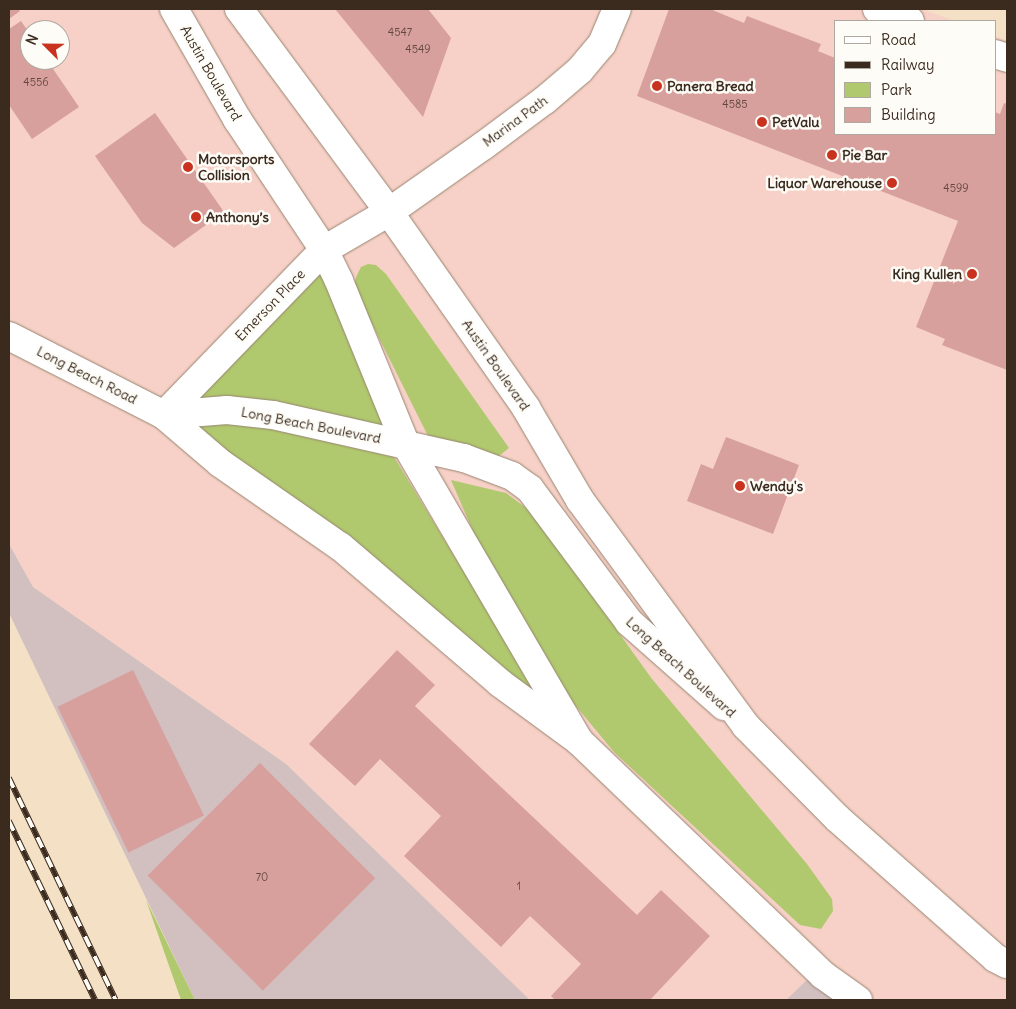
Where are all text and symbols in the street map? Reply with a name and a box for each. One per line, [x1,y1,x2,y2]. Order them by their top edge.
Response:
north arrow [20,20,70,70]
legend [834,20,996,135]
street label: Austin Boulevard [177,22,245,124]
house number: 4547 [388,25,412,39]
text: Road [881,30,916,49]
text: N [22,32,42,48]
house number: 4549 [405,42,431,56]
text: Railway [881,55,935,74]
house number: 4556 [23,75,49,89]
place label: Panera Bread [667,78,754,94]
marker: Panera Bread [651,80,663,92]
text: Park [881,80,912,99]
street label: Marina Path [479,92,551,150]
house number: 4585 [722,97,748,111]
text: Building [881,105,936,124]
place label: PetValu [772,114,820,130]
marker: PetValu [756,116,768,128]
place label: Pie Bar [842,147,887,163]
marker: Pie Bar [826,149,838,161]
place label: Motorsports Collision [198,151,274,184]
marker: Motorsports Collision [182,161,194,173]
place label: Liquor Warehouse [767,175,882,191]
marker: Liquor Warehouse [886,177,898,189]
house number: 4599 [943,181,969,195]
place label: Anthony’s [206,209,269,225]
marker: Anthony’s [190,211,202,223]
street label: Emerson Place [232,266,308,344]
place label: King Kullen [892,266,962,282]
marker: King Kullen [966,268,978,280]
street label: Austin Boulevard [458,316,534,414]
street label: Long Beach Road [34,342,140,408]
street label: Long Beach Boulevard [240,403,382,447]
place label: Wendy's [750,478,803,494]
marker: Wendy's [734,480,746,492]
street label: Long Beach Boulevard [623,613,739,721]
house number: 70 [256,870,268,884]
house number: 1 [517,879,521,893]

